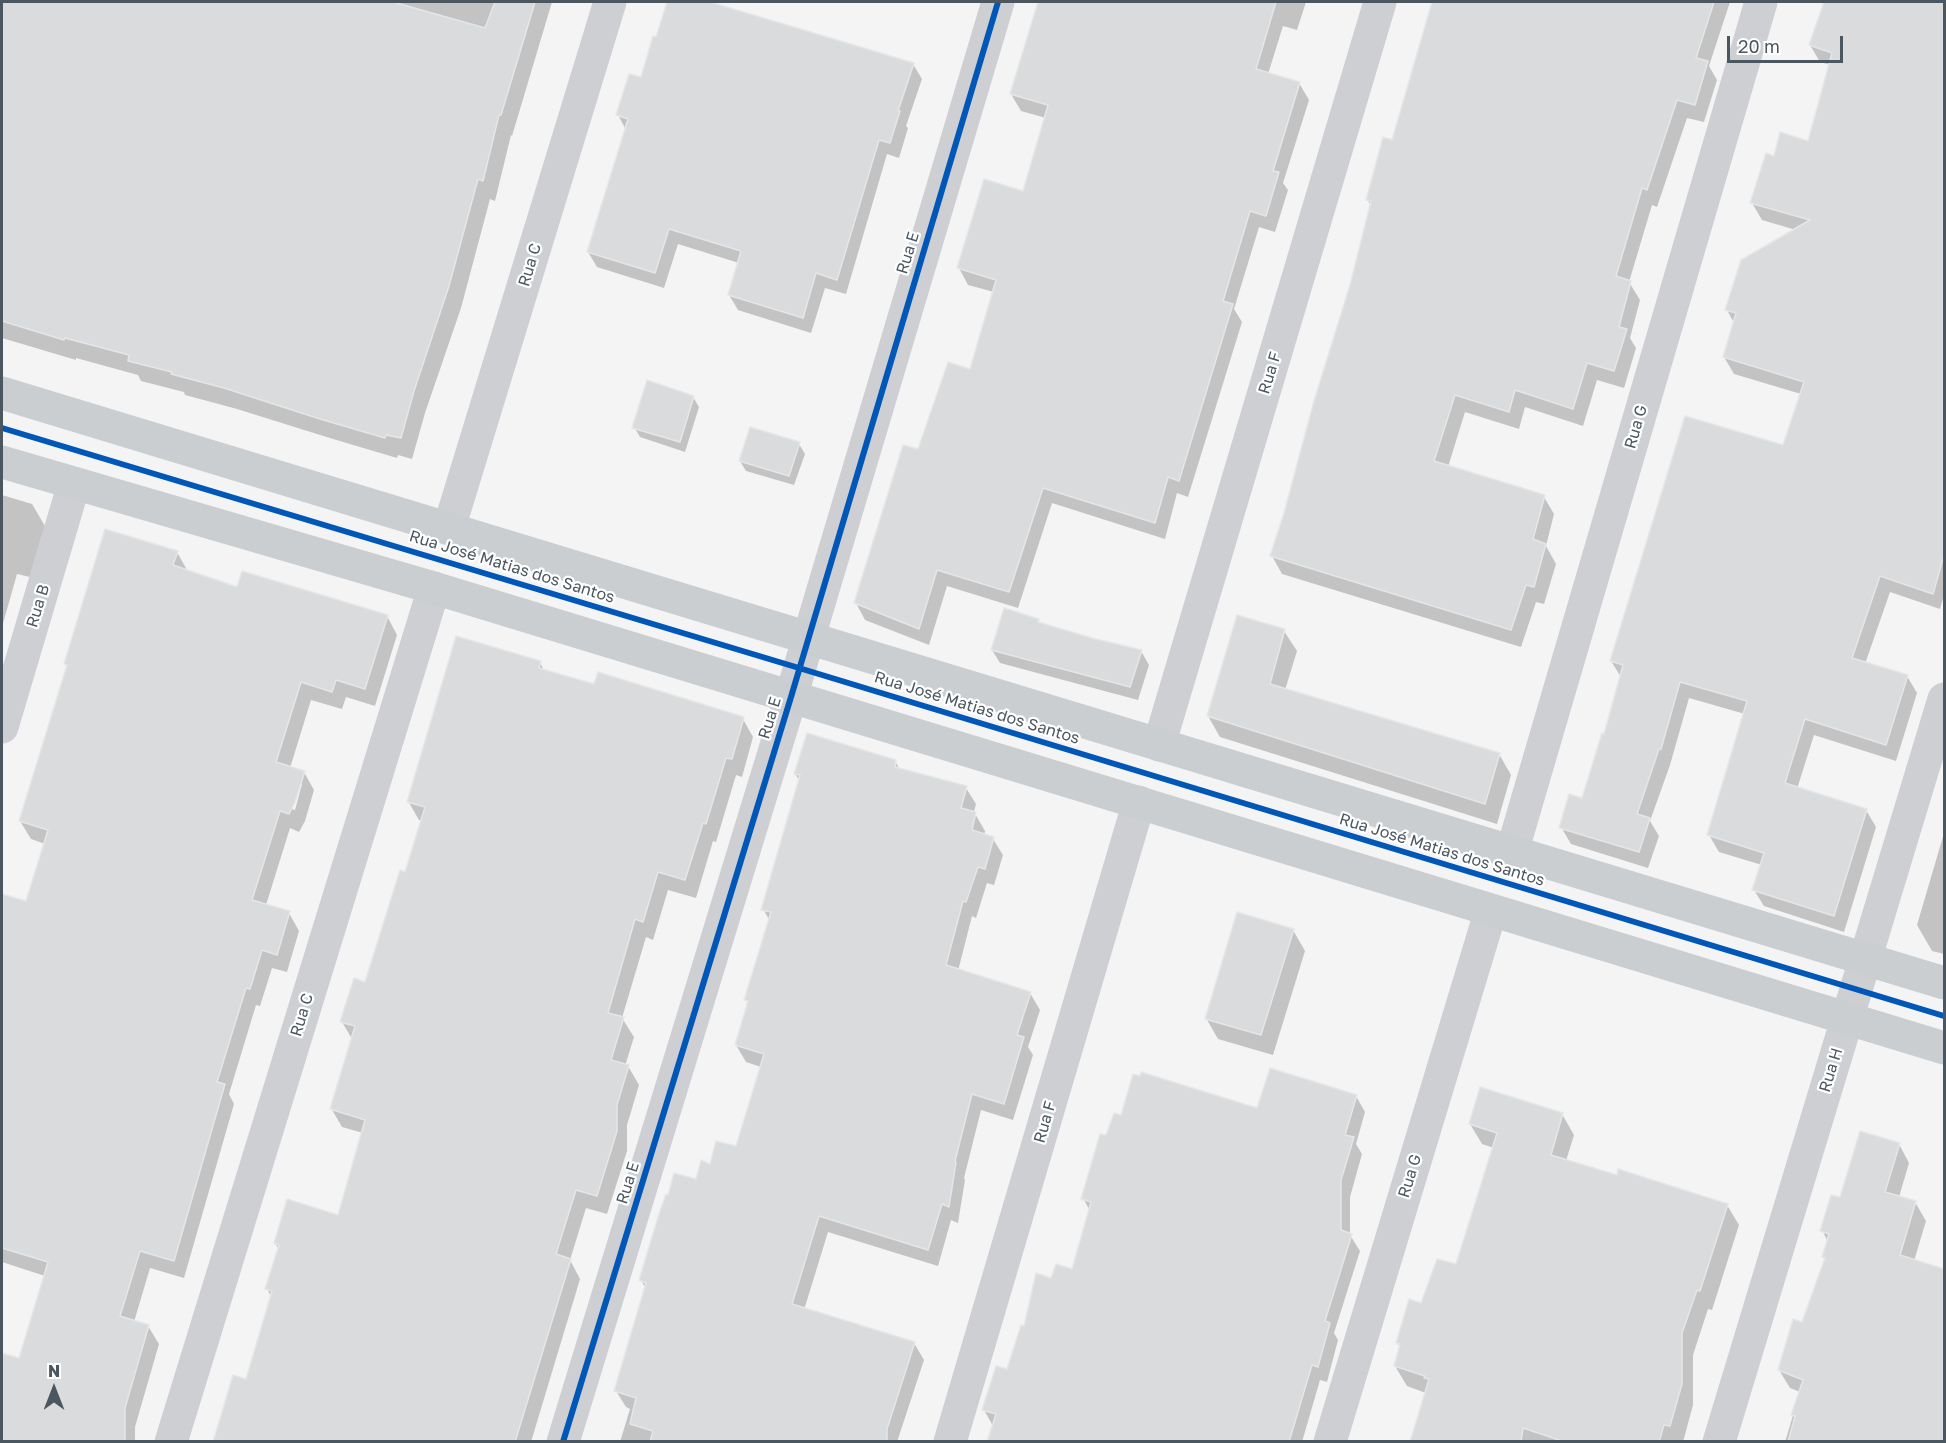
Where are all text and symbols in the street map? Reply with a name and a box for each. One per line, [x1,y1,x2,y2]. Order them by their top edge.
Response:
scale bar [1730,24,1846,62]
text: 20 m [1738,35,1780,57]
street label: Rua E [893,230,923,276]
street label: Rua C [514,241,546,289]
street label: Rua F [1255,350,1285,396]
street label: Rua G [1621,403,1651,451]
street label: Rua José Matias dos Santos [407,527,617,607]
street label: Rua B [22,582,54,630]
street label: Rua José Matias dos Santos [872,668,1082,748]
street label: Rua E [755,695,785,741]
street label: Rua José Matias dos Santos [1337,810,1547,890]
street label: Rua C [286,991,318,1039]
street label: Rua H [1815,1045,1847,1095]
street label: Rua F [1030,1099,1060,1145]
street label: Rua G [1394,1152,1426,1200]
street label: Rua E [613,1160,643,1206]
north arrow [24,1359,84,1419]
text: N [48,1361,60,1381]

